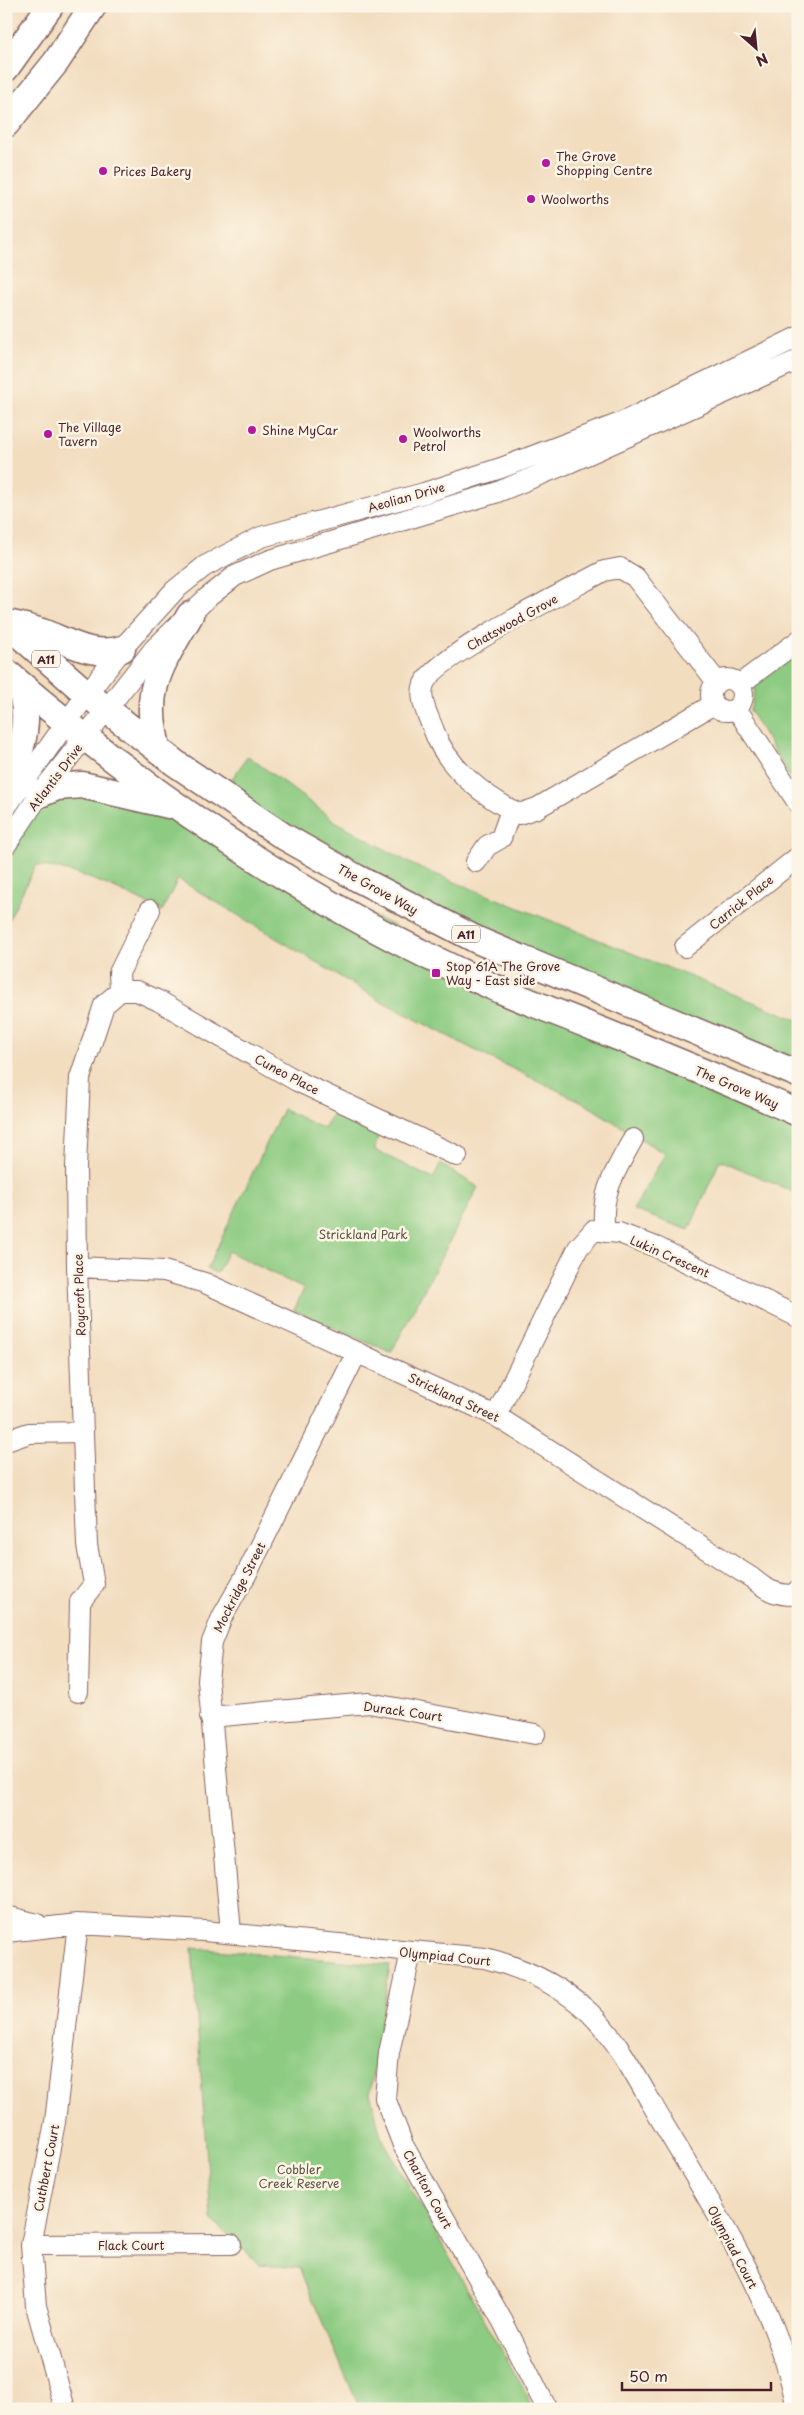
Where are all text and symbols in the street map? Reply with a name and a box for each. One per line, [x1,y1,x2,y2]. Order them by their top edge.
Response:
north arrow [732,22,782,72]
text: N [752,48,772,72]
place label: The Grove Shopping Centre [556,147,652,179]
marker: The Grove Shopping Centre [540,157,552,169]
place label: Prices Bakery [113,162,192,180]
marker: Prices Bakery [97,165,109,177]
place label: Woolworths [541,190,609,208]
marker: Woolworths [525,193,537,205]
place label: The Village Tavern [58,418,121,450]
place label: Shine MyCar [262,421,339,439]
place label: Woolworths Petrol [413,423,481,455]
marker: Shine MyCar [246,424,258,436]
marker: The Village Tavern [42,428,54,440]
marker: Woolworths Petrol [397,433,409,445]
street label: Aeolian Drive [365,477,447,517]
street label: Chatswood Grove [463,589,561,655]
road number: A11 [32,651,60,668]
street label: Atlantis Drive [24,740,86,814]
street label: The Grove Way [334,859,422,919]
street label: Carrick Place [705,870,777,934]
road number: A11 [452,926,480,942]
place label: Stop 61A The Grove Way - East side [446,957,560,989]
marker: Stop 61A The Grove Way - East side [430,967,442,979]
street label: Cuneo Place [252,1049,322,1099]
street label: The Grove Way [692,1061,782,1113]
park label: Strickland Park [318,1225,408,1243]
street label: Lukin Crescent [627,1230,713,1282]
street label: Roycroft Place [69,1254,89,1336]
street label: Strickland Street [405,1368,503,1426]
street label: Mockridge Street [208,1539,270,1635]
street label: Durack Court [363,1697,444,1725]
street label: Olympiad Court [398,1942,492,1970]
street label: Cuthbert Court [29,2123,63,2213]
street label: Charlton Court [399,2146,457,2232]
park label: Cobbler Creek Reserve [259,2160,340,2192]
street label: Olympiad Court [704,2202,763,2292]
street label: Flack Court [98,2236,164,2254]
scale bar [622,2360,770,2392]
text: 50 m [629,2364,668,2387]

